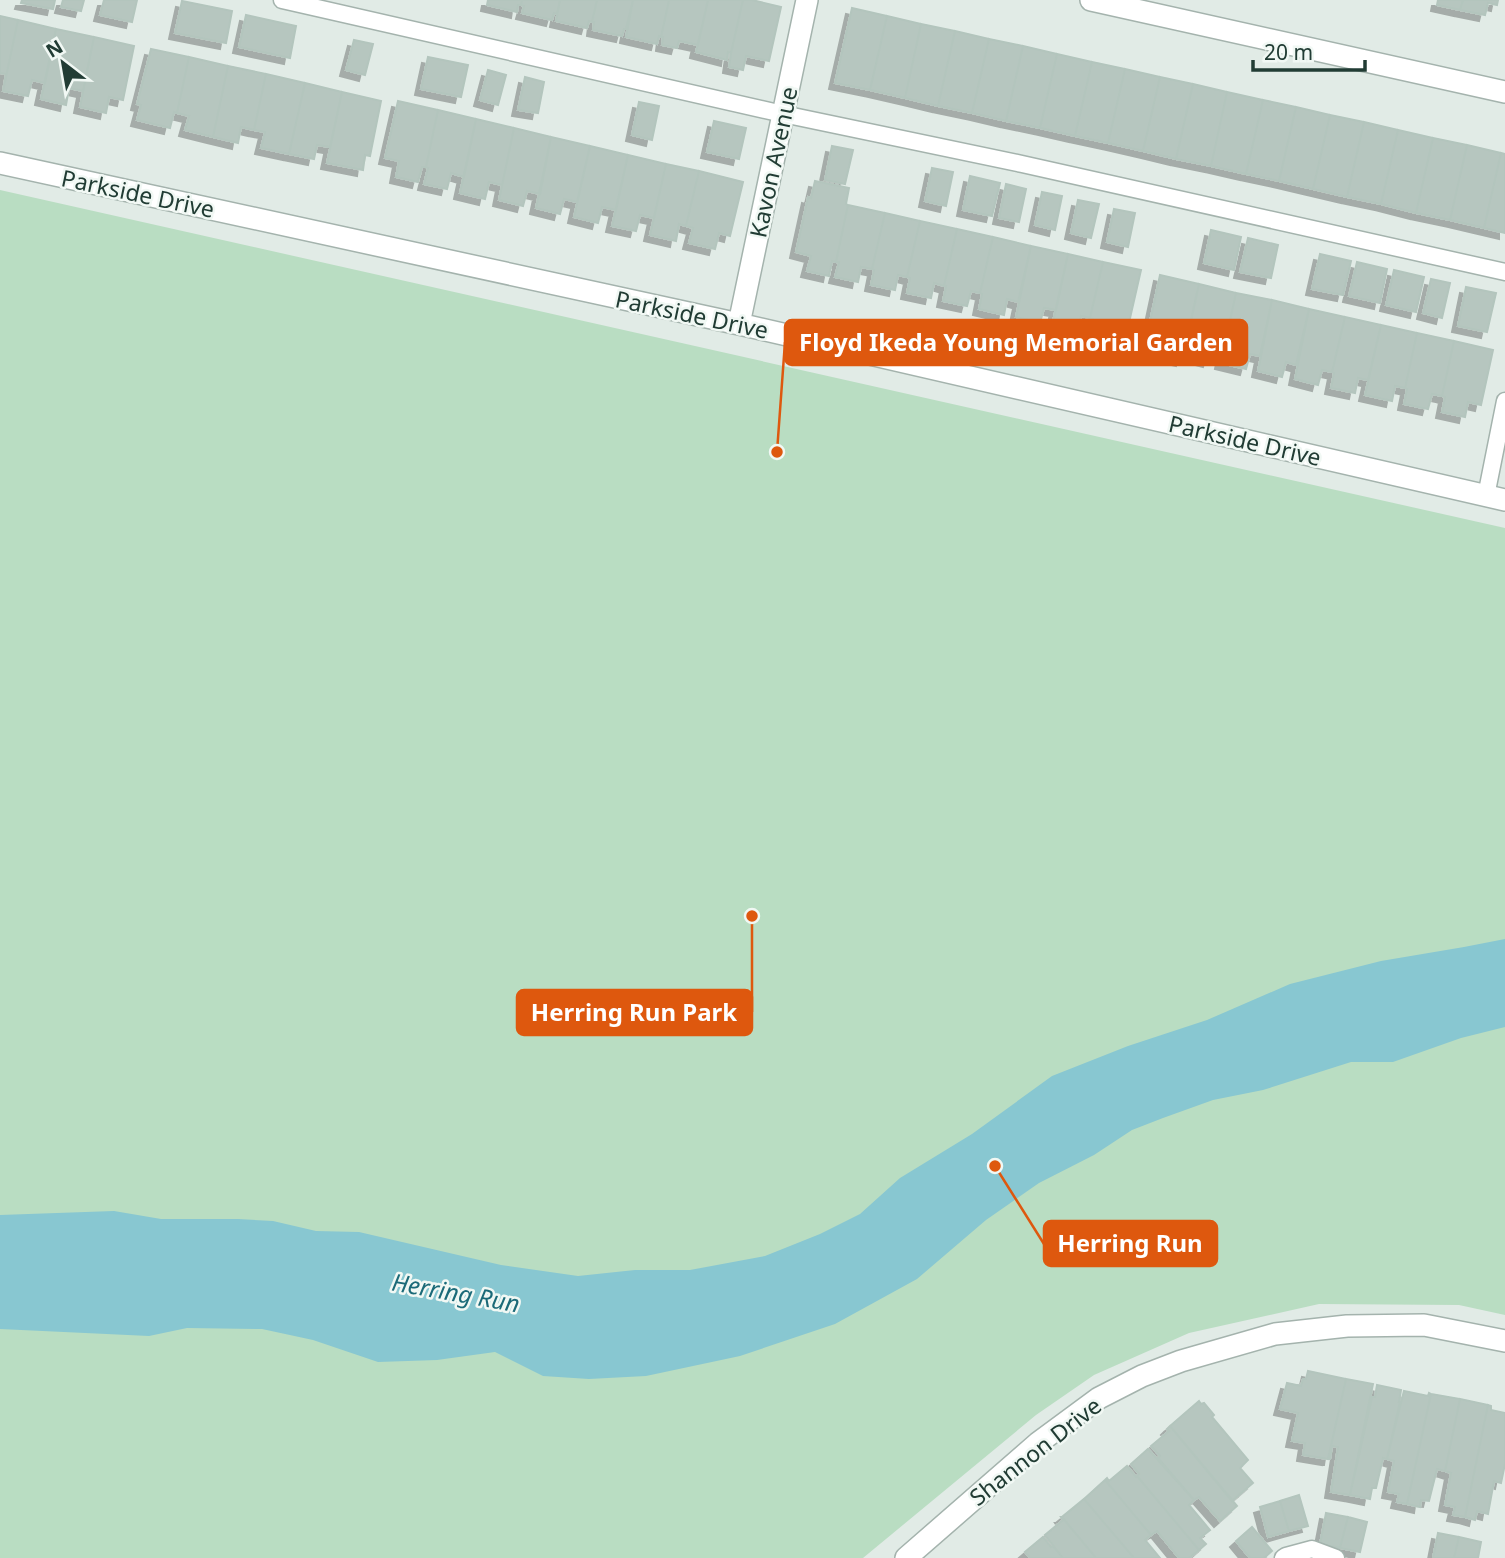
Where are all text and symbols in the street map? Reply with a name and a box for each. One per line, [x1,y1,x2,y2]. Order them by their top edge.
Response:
north arrow [28,28,98,98]
scale bar [1253,28,1365,72]
text: N [41,33,68,64]
text: 20 m [1264,38,1313,66]
street label: Kavon Avenue [741,84,805,240]
street label: Parkside Drive [59,161,217,225]
street label: Parkside Drive [613,282,771,346]
callout: Floyd Ikeda Young Memorial Garden [785,320,1247,365]
text: Floyd Ikeda Young Memorial Garden [799,325,1233,358]
street label: Parkside Drive [1166,407,1324,473]
callout: Herring Run Park [517,990,752,1035]
text: Herring Run Park [531,995,737,1028]
callout: Herring Run [1044,1221,1217,1266]
text: Herring Run [1057,1226,1203,1259]
water label: Herring Run [390,1265,522,1319]
street label: Shannon Drive [962,1389,1108,1513]

